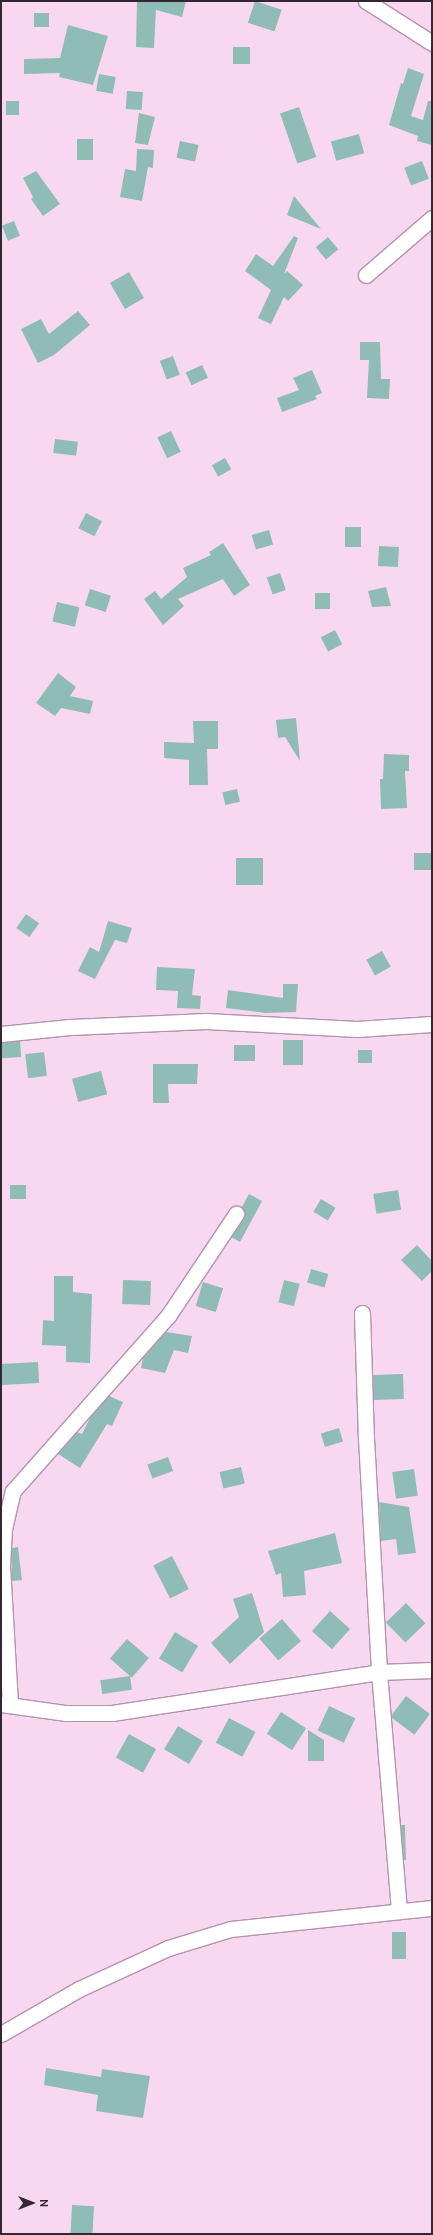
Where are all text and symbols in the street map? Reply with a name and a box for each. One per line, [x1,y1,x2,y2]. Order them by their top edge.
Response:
north arrow [12,2183,52,2223]
text: N [38,2199,50,2207]

